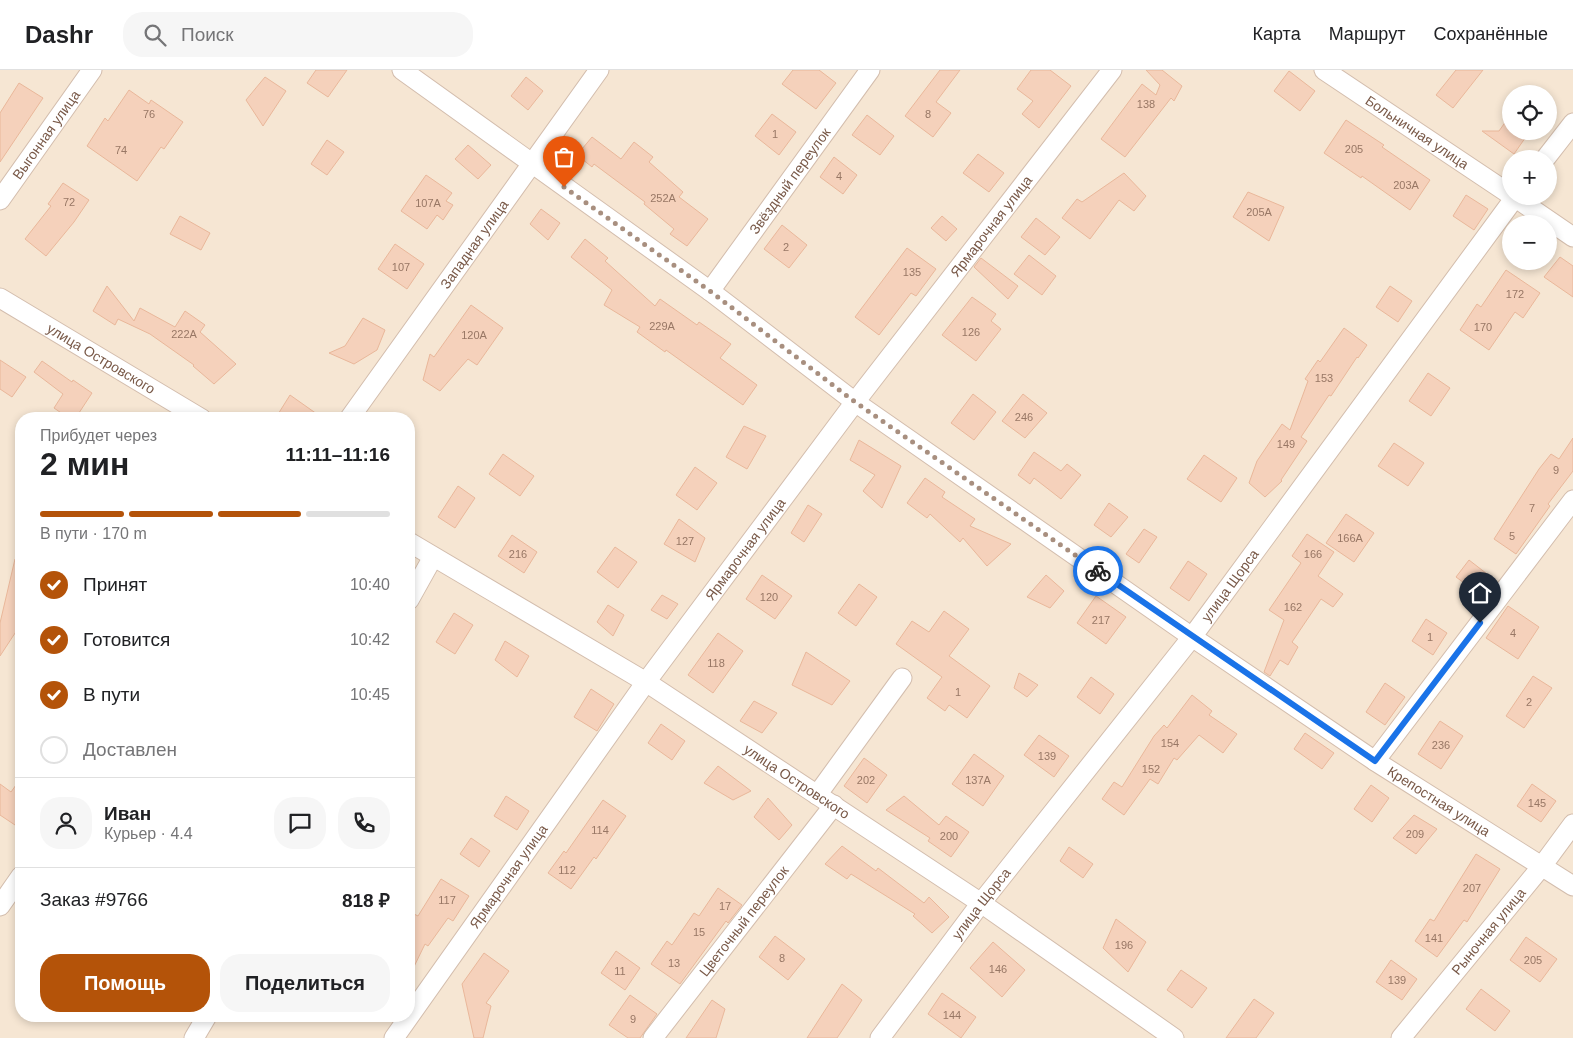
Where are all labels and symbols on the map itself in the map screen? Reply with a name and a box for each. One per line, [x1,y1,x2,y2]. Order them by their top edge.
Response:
street label: Выгонная улица [9,87,83,182]
street label: Больничная улица [1363,92,1472,173]
house number: 138 [1137,98,1155,110]
house number: 76 [143,108,155,120]
house number: 8 [925,108,931,120]
street label: Звёздный переулок [746,124,834,237]
house number: 1 [772,128,778,140]
pin [543,136,585,187]
house number: 205 [1345,143,1363,155]
house number: 74 [115,144,127,156]
house number: 4 [836,170,842,182]
street label: Ярмарочная улица [947,172,1035,280]
house number: 203А [1393,179,1420,191]
house number: 252А [650,192,677,204]
house number: 72 [63,196,75,208]
house number: 107А [415,197,442,209]
street label: Западная улица [437,197,512,292]
house number: 205А [1246,206,1273,218]
house number: 2 [783,241,789,253]
house number: 107 [392,261,410,273]
house number: 135 [903,266,921,278]
house number: 172 [1506,288,1524,300]
street label: улица Островского [44,320,158,397]
house number: 229А [649,320,676,332]
house number: 170 [1474,321,1492,333]
house number: 126 [962,326,980,338]
house number: 222А [171,328,198,340]
house number: 120А [461,329,488,341]
house number: 153 [1315,372,1333,384]
house number: 246 [1015,411,1033,423]
house number: 149 [1277,438,1295,450]
house number: 9 [1553,464,1559,476]
street label: Ярмарочная улица [702,495,789,603]
house number: 7 [1529,502,1535,514]
house number: 5 [1509,530,1515,542]
house number: 166А [1337,532,1364,544]
house number: 127 [676,535,694,547]
courier [1073,546,1123,596]
street label: улица Щорса [1198,546,1262,625]
house number: 216 [509,548,527,560]
house number: 166 [1304,548,1322,560]
pin [1459,572,1501,623]
house number: 120 [760,591,778,603]
house number: 162 [1284,601,1302,613]
house number: 217 [1092,614,1110,626]
house number: 4 [1510,627,1516,639]
house number: 1 [1427,631,1433,643]
house number: 118 [707,657,725,669]
house number: 1 [955,686,961,698]
house number: 2 [1526,696,1532,708]
house number: 154 [1161,737,1179,749]
house number: 236 [1432,739,1450,751]
street label: улица Островского [741,741,853,822]
house number: 139 [1038,750,1056,762]
house number: 152 [1142,763,1160,775]
street label: Крепостная улица [1385,763,1493,840]
house number: 202 [857,774,875,786]
house number: 137А [965,774,992,786]
house number: 145 [1528,797,1546,809]
street label: Ярмарочная улица [466,821,551,931]
house number: 114 [591,824,609,836]
house number: 209 [1406,828,1424,840]
house number: 200 [940,830,958,842]
street label: Цветочный переулок [696,862,792,979]
house number: 112 [558,864,576,876]
street label: улица Щорса [948,865,1014,943]
house number: 207 [1463,882,1481,894]
street label: Рыночная улица [1448,884,1529,978]
house number: 117 [438,894,456,906]
house number: 17 [719,900,731,912]
house number: 15 [693,926,705,938]
house number: 141 [1425,932,1443,944]
house number: 196 [1115,939,1133,951]
house number: 8 [779,952,785,964]
house number: 205 [1524,954,1542,966]
house number: 13 [668,957,680,969]
house number: 146 [989,963,1007,975]
house number: 11 [614,965,626,977]
house number: 139 [1388,974,1406,986]
house number: 144 [943,1009,961,1021]
house number: 9 [630,1013,636,1025]

